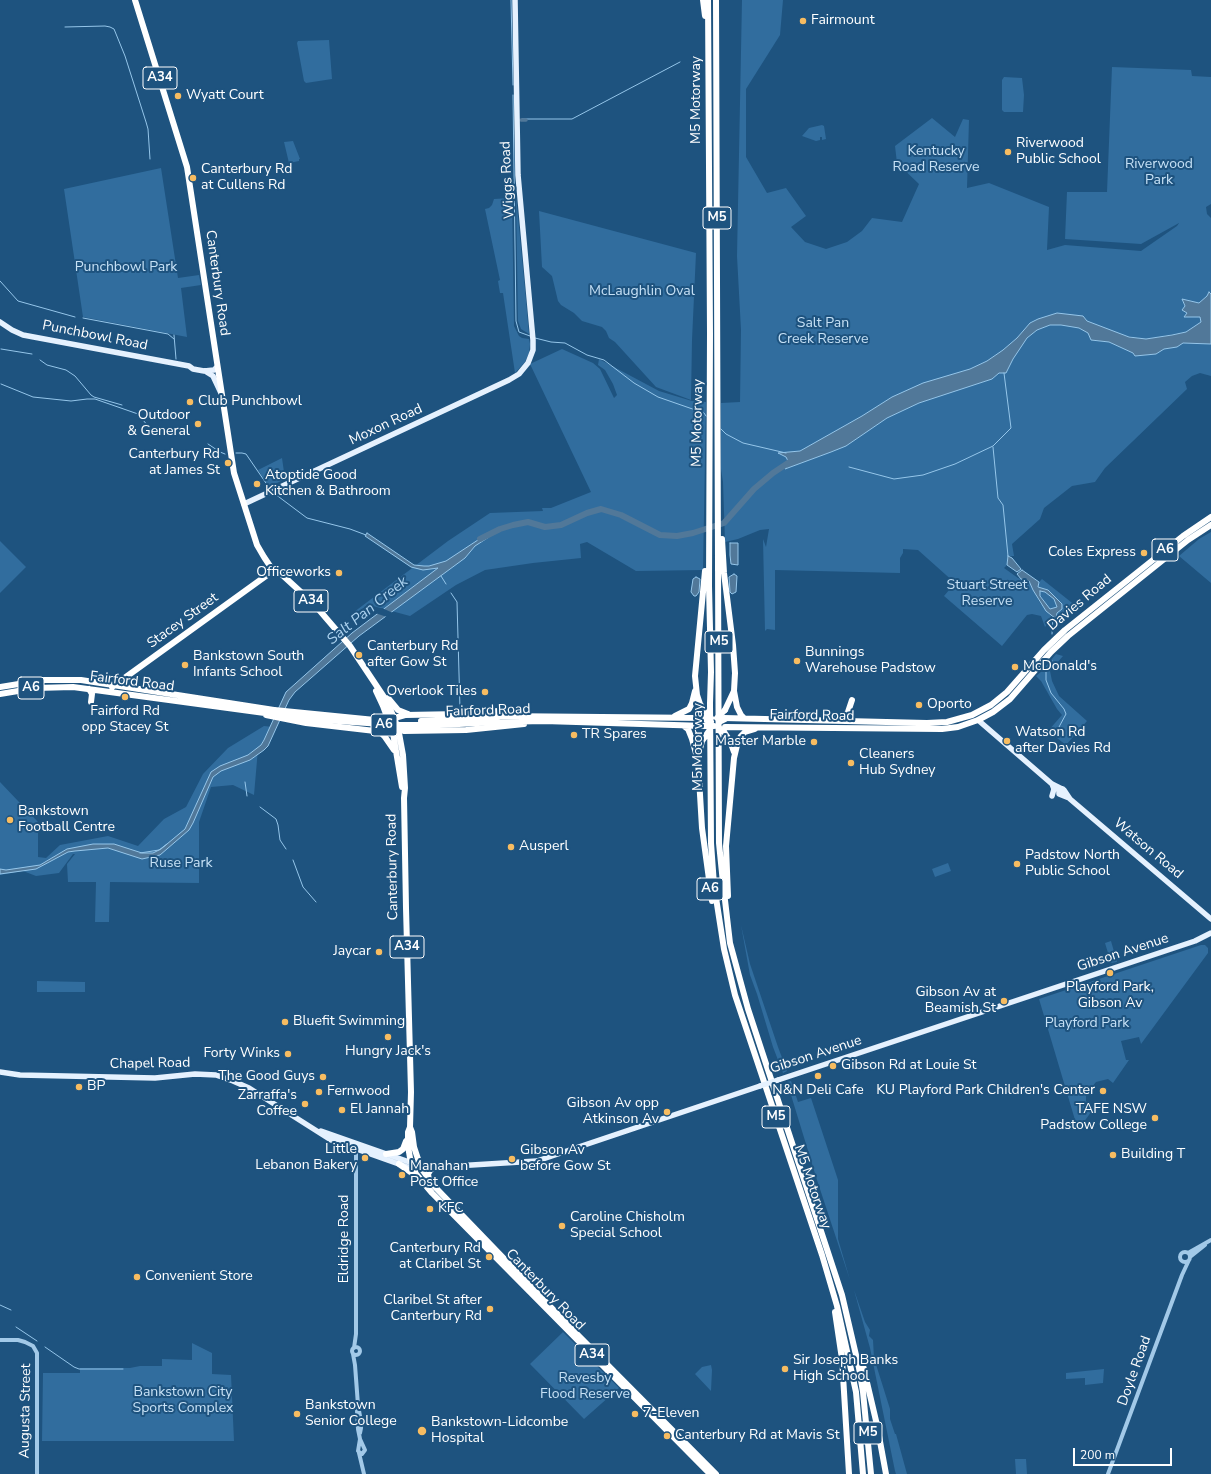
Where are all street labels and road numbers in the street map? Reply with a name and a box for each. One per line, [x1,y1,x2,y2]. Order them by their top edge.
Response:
street label: M5 Motorway [689,56,705,144]
road number: A34 [143,67,177,89]
street label: Wiggs Road [498,141,518,219]
road number: M5 [703,207,731,229]
street label: Canterbury Road [201,229,233,337]
street label: Punchbowl Road [41,318,149,354]
street label: M5 Motorway [689,379,707,467]
street label: Moxon Road [347,401,425,449]
road number: A6 [1152,539,1178,561]
street label: Davies Road [1045,571,1115,635]
street label: Stacey Street [144,590,222,652]
road number: A34 [294,590,328,612]
road number: M5 [705,631,733,653]
street label: Fairford Road [89,668,175,696]
road number: A6 [18,677,44,699]
street label: Fairford Road [445,701,531,721]
street label: M5 Motorway [691,703,707,791]
street label: Fairford Road [769,707,855,725]
road number: A6 [371,714,397,736]
street label: Canterbury Road [384,814,402,920]
street label: Watson Road [1110,815,1186,883]
road number: A6 [697,878,723,900]
street label: Gibson Avenue [1075,930,1171,976]
road number: A34 [390,936,424,958]
street label: Gibson Avenue [768,1032,864,1078]
street label: Chapel Road [110,1055,190,1073]
road number: M5 [762,1106,790,1128]
street label: M5 Motorway [790,1143,834,1231]
street label: Eldridge Road [337,1195,353,1283]
street label: Canterbury Road [502,1246,588,1334]
street label: Doyle Road [1115,1334,1155,1408]
road number: A34 [575,1344,609,1366]
street label: Augusta Street [17,1363,35,1459]
road number: M5 [854,1422,882,1444]

